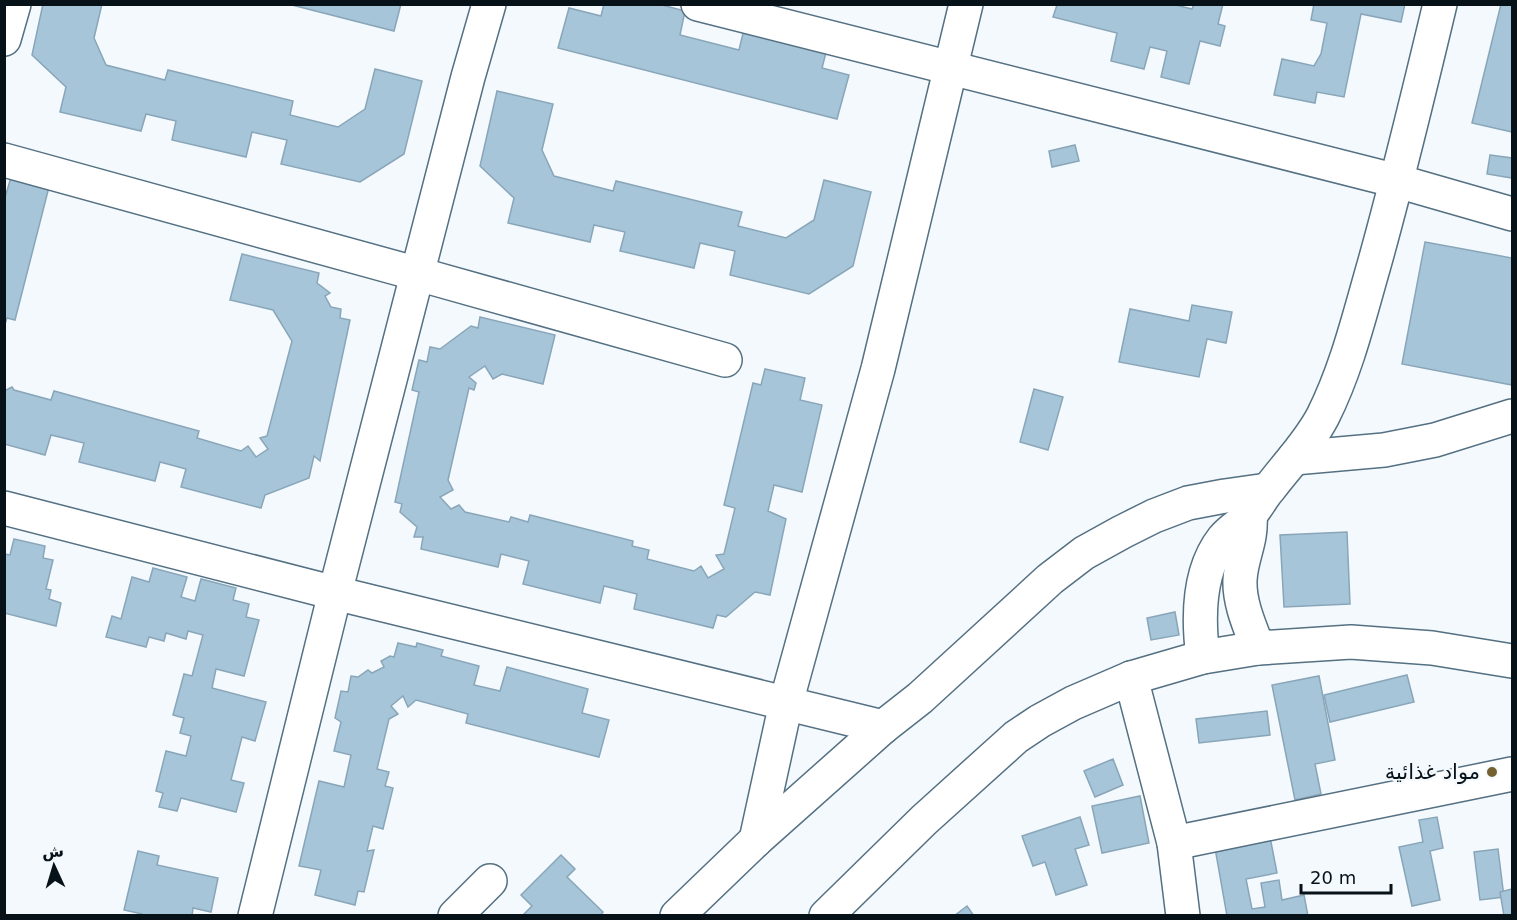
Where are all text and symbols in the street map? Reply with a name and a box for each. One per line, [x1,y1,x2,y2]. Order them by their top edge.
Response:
place label: مواد غذائية [1385,760,1480,784]
marker: مواد غذائية [1485,765,1499,779]
north arrow [24,836,84,896]
text: ش [41,841,65,862]
scale bar [1301,857,1391,895]
text: 20 m [1310,867,1356,888]

